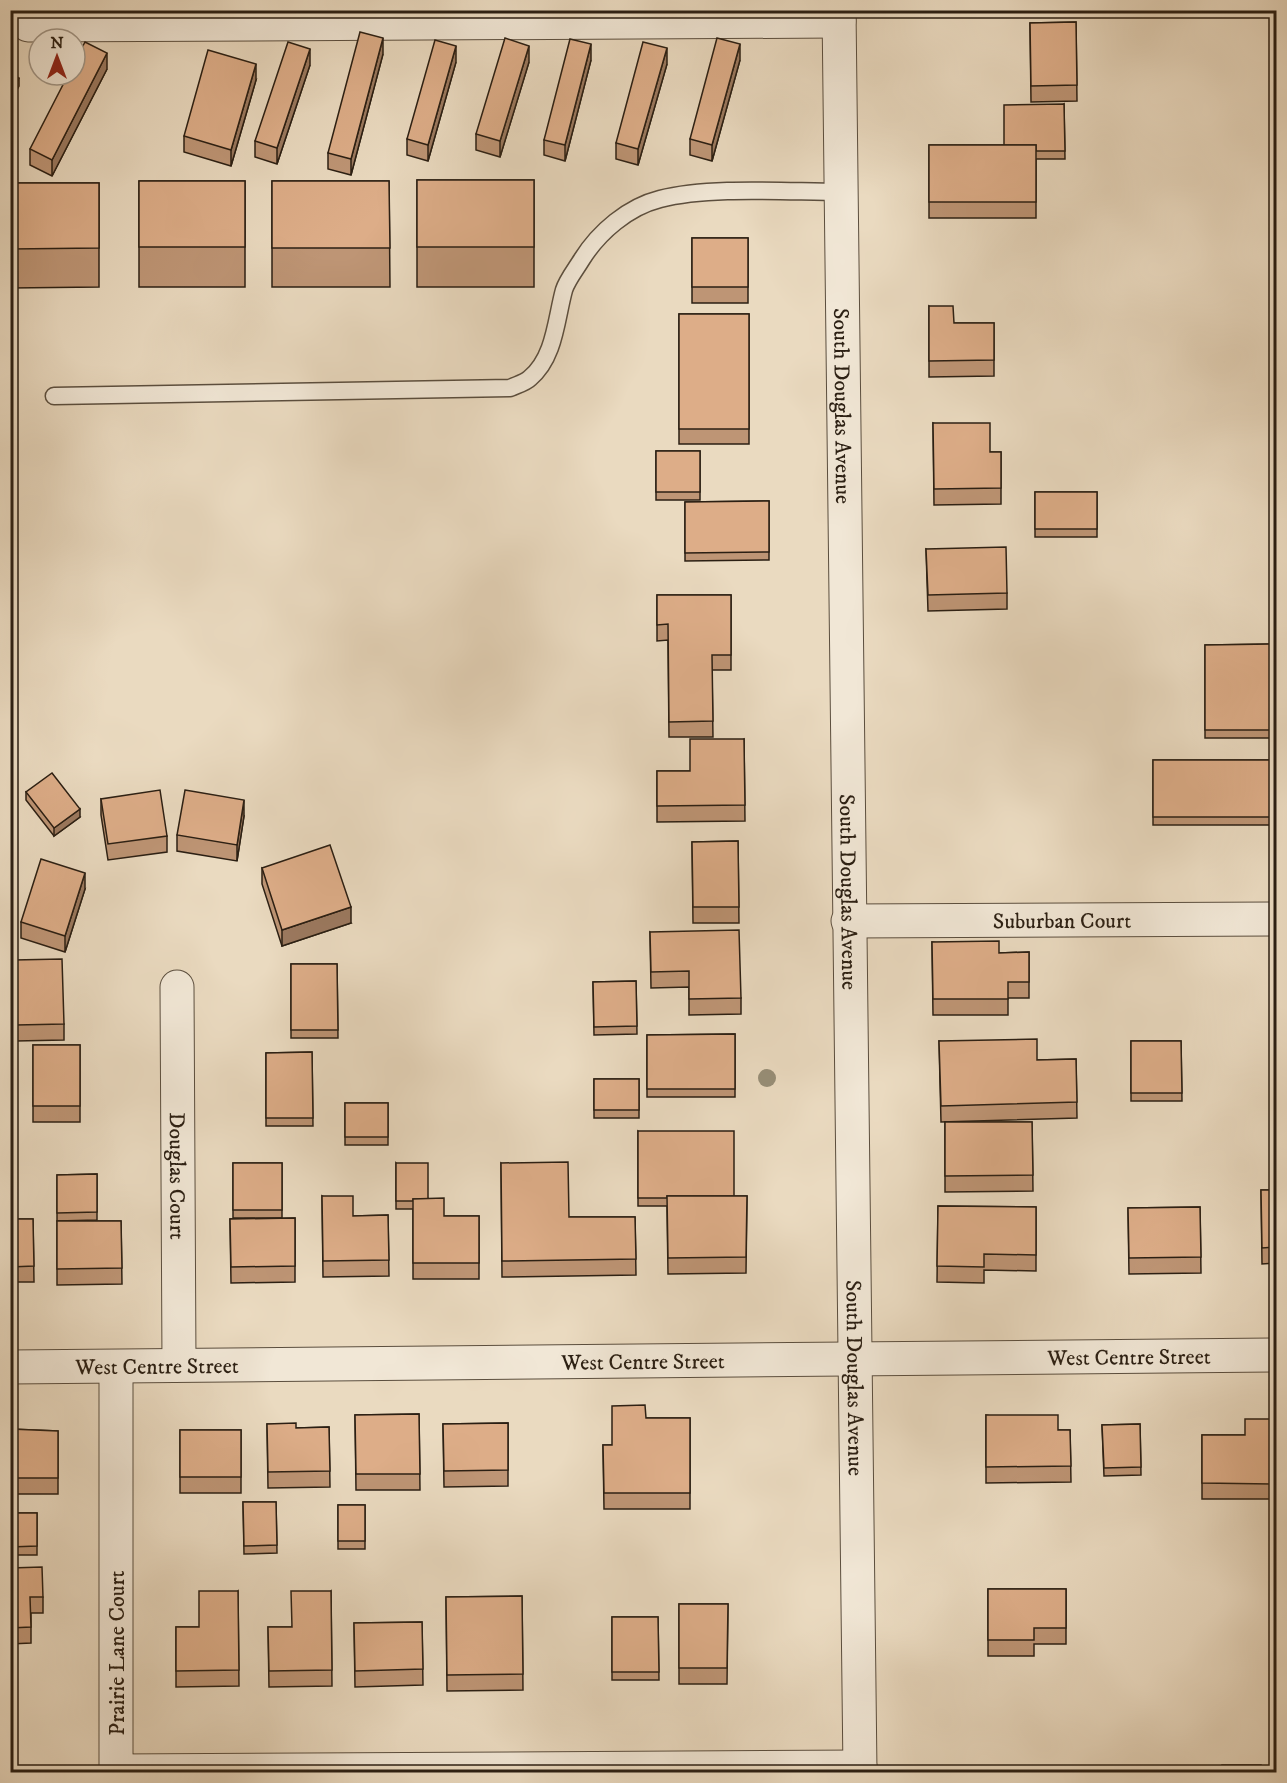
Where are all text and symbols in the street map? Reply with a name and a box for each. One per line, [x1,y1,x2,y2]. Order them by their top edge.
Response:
north arrow [27,27,87,87]
text: N [50,33,64,53]
street label: South Douglas Avenue [827,308,856,504]
street label: South Douglas Avenue [833,794,862,990]
street label: Suburban Court [993,908,1131,935]
street label: Douglas Court [163,1112,190,1240]
street label: South Douglas Avenue [839,1280,869,1476]
street label: West Centre Street [1046,1344,1211,1372]
street label: West Centre Street [560,1348,725,1377]
street label: West Centre Street [74,1353,239,1381]
street label: Prairie Lane Court [104,1570,131,1736]

